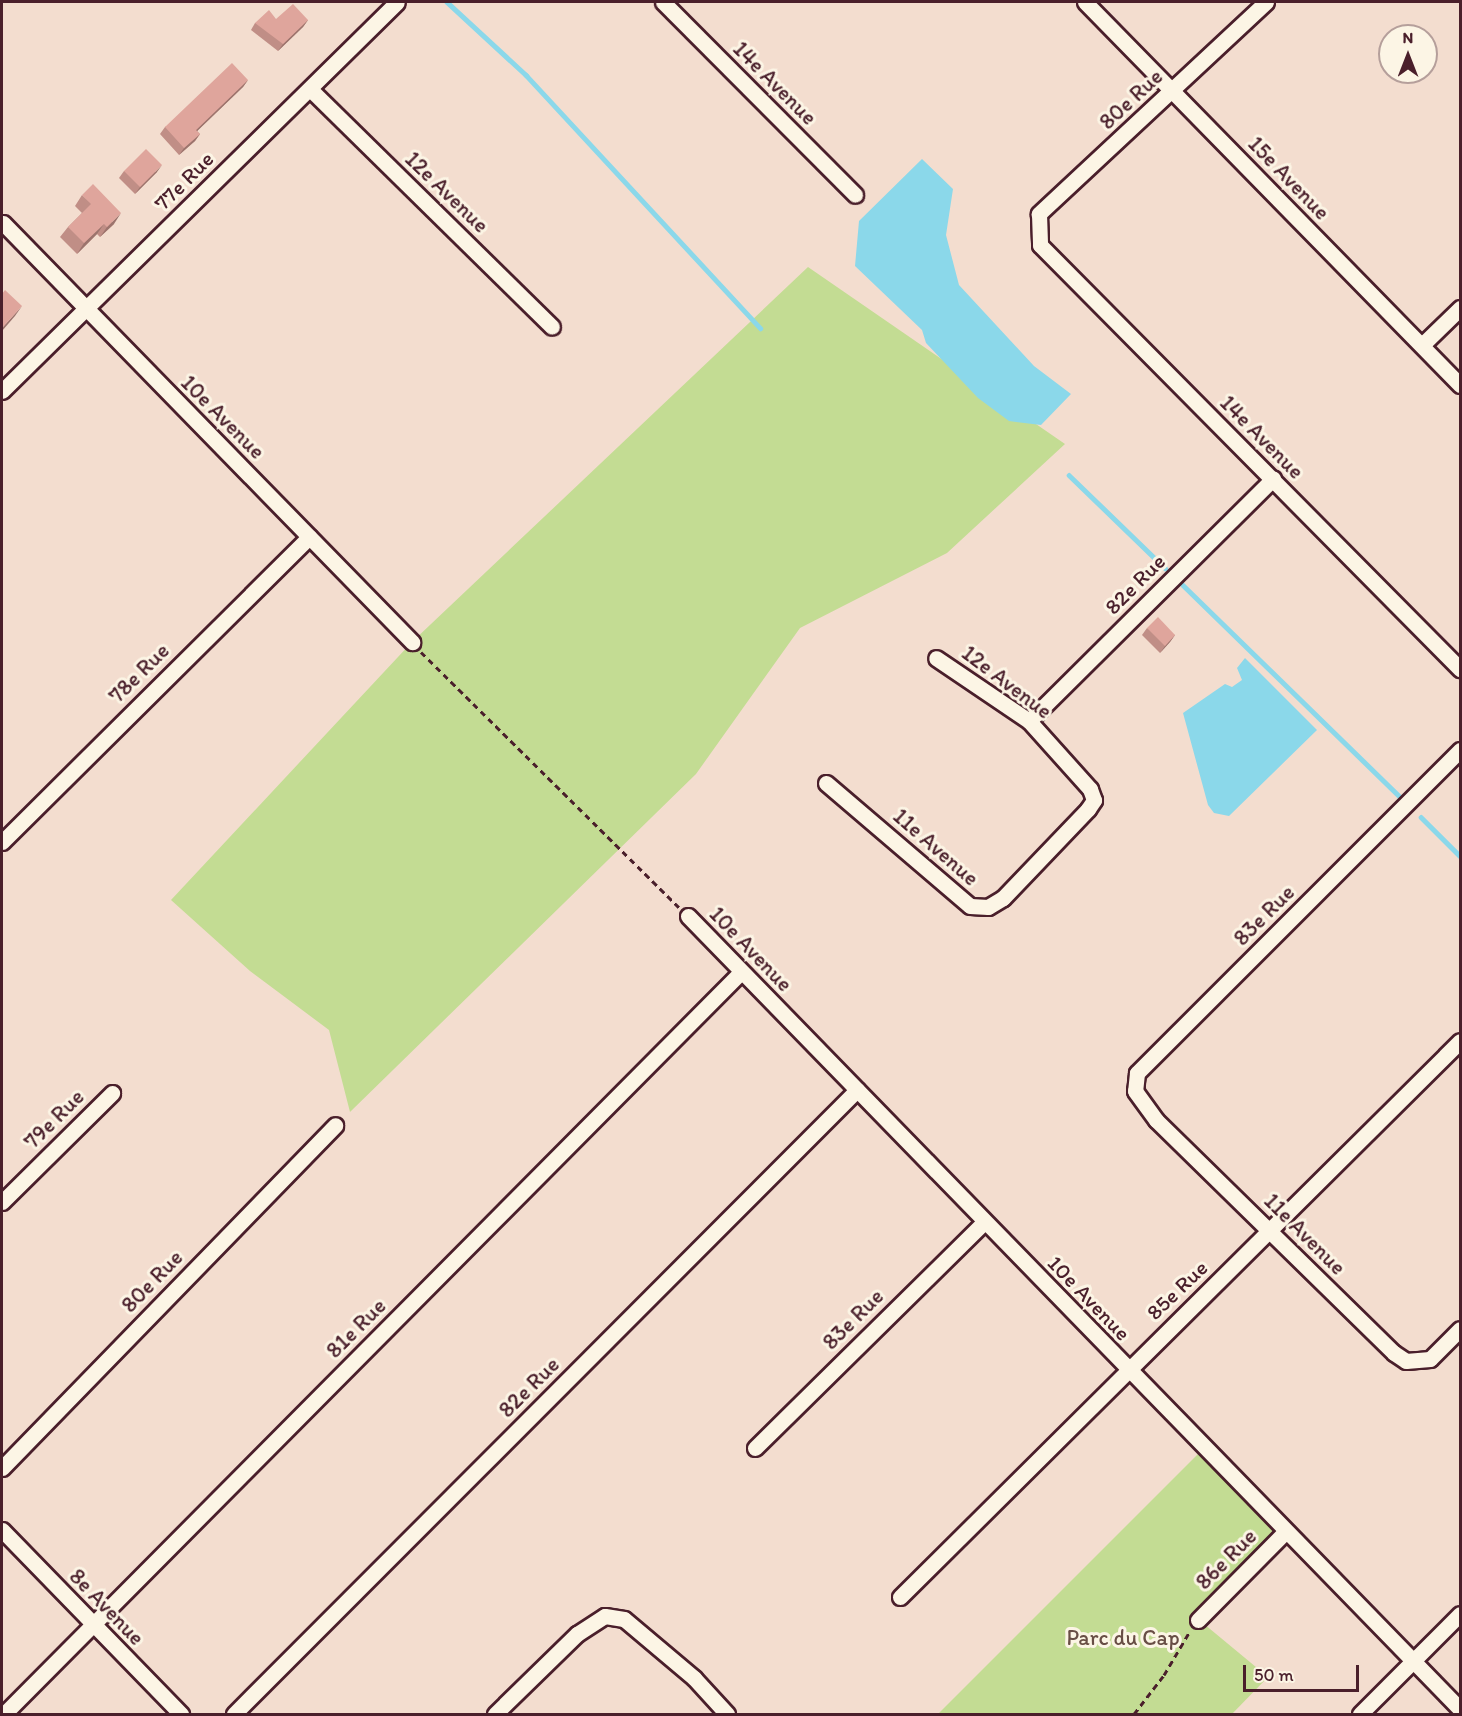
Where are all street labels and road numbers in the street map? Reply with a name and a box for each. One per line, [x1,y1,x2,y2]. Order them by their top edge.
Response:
street label: 14e Avenue [728,36,822,130]
street label: 80e Rue [1094,63,1168,135]
street label: 15e Avenue [1243,131,1335,225]
street label: 77e Rue [149,146,219,216]
street label: 12e Avenue [400,146,494,238]
street label: 10e Avenue [175,369,271,465]
street label: 14e Avenue [1215,390,1309,484]
street label: 82e Rue [1099,548,1171,620]
street label: 78e Rue [103,637,175,709]
street label: 12e Avenue [957,640,1057,724]
street label: 11e Avenue [888,803,984,891]
street label: 83e Rue [1228,879,1300,951]
street label: 10e Avenue [704,901,798,997]
street label: 79e Rue [19,1084,89,1154]
street label: 11e Avenue [1259,1188,1351,1280]
street label: 80e Rue [116,1244,188,1318]
street label: 10e Avenue [1042,1250,1136,1346]
street label: 85e Rue [1141,1254,1213,1326]
street label: 83e Rue [817,1283,889,1355]
street label: 81e Rue [321,1293,391,1363]
street label: 82e Rue [493,1351,565,1423]
street label: 86e Rue [1190,1523,1262,1595]
street label: 8e Avenue [64,1563,150,1651]

